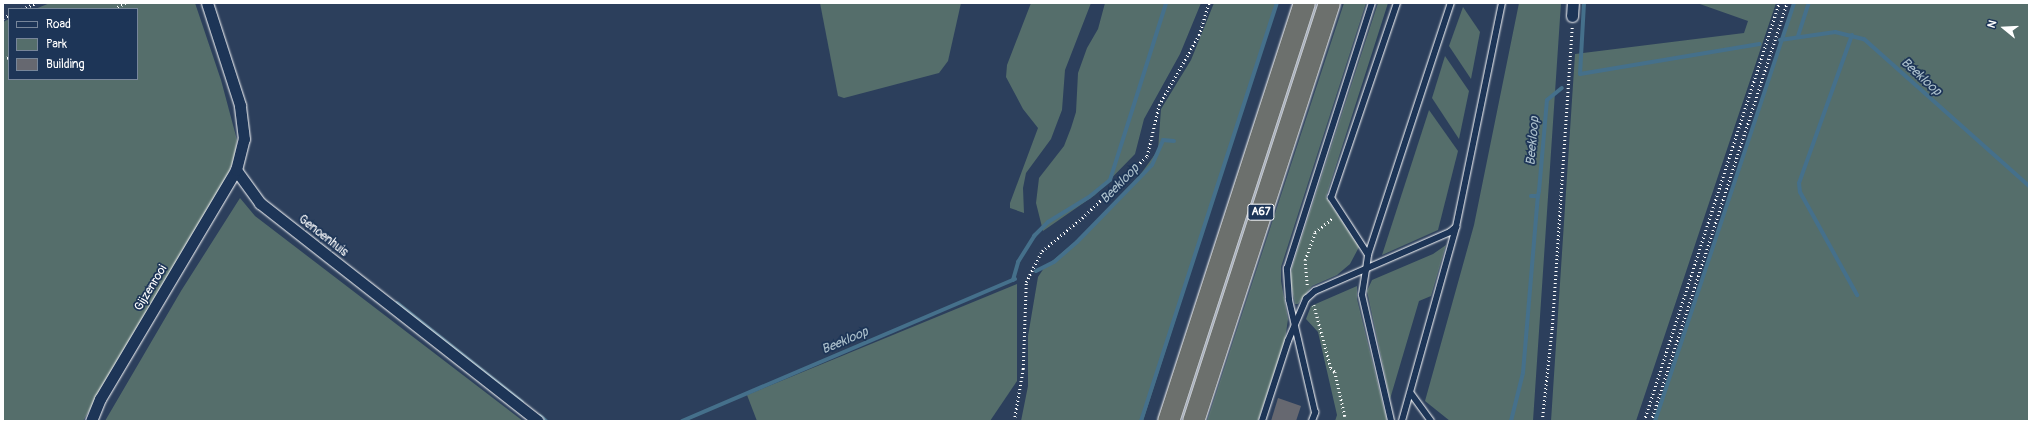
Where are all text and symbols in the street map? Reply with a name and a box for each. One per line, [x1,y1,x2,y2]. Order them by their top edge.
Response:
legend [8,8,138,80]
north arrow [1984,8,2024,48]
text: Road [46,17,71,32]
text: N [1985,19,1999,30]
text: Park [46,37,67,52]
water label: Beekloop [1898,55,1944,99]
text: Building [46,57,85,72]
water label: Beekloop [1523,116,1543,166]
water label: Beekloop [1097,161,1143,207]
road number: A67 [1247,203,1275,221]
street label: Genoenhuis [295,212,351,260]
street label: Gijzenrooi [132,262,170,314]
water label: Beekloop [819,324,871,358]

